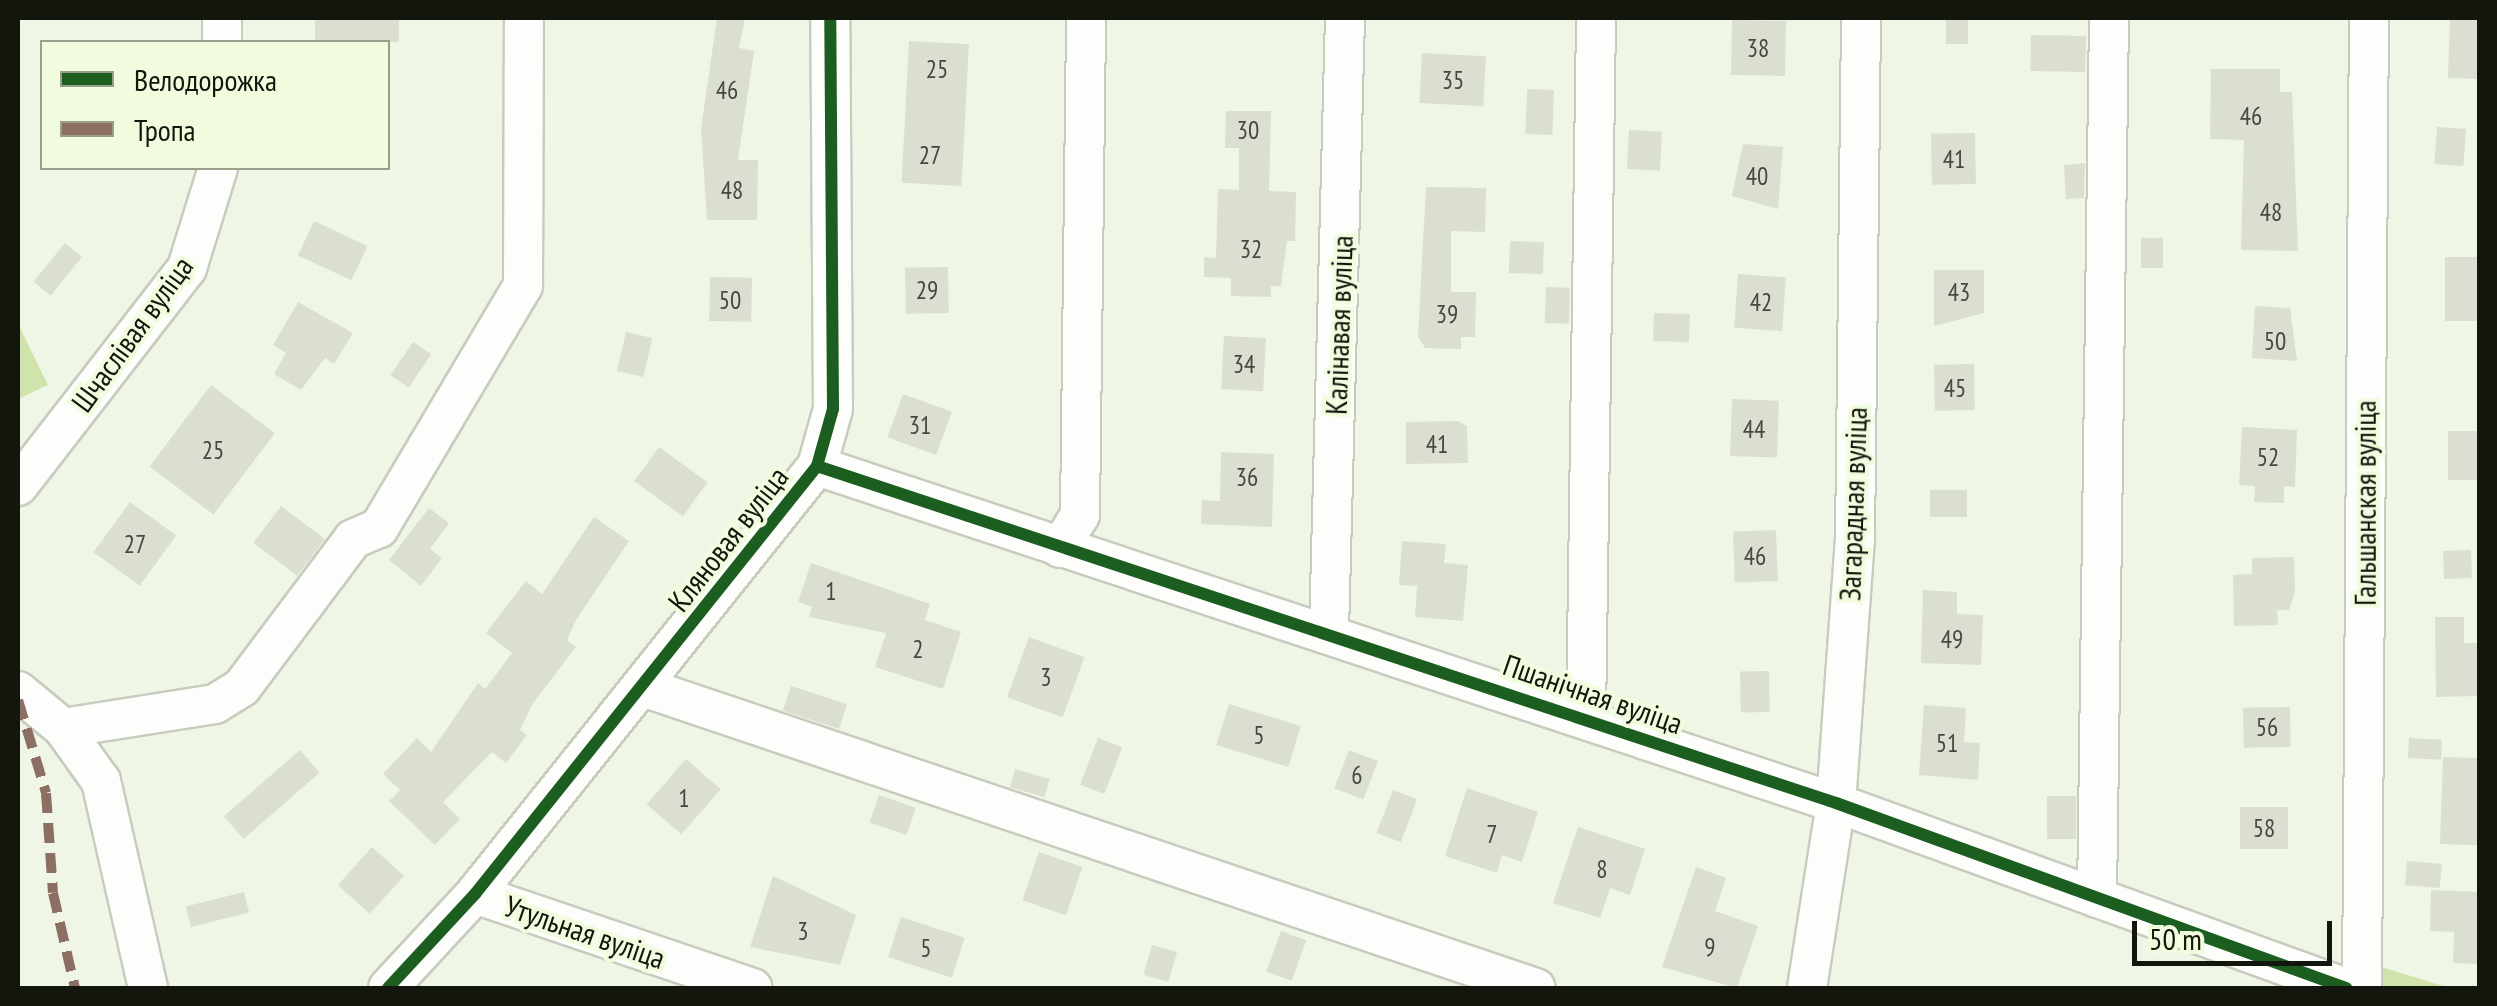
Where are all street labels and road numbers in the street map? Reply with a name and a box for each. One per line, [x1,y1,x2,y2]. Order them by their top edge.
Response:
street label: Калінавая вуліца [1318,235,1360,415]
street label: Шчаслівая вуліца [64,249,200,419]
street label: Гальшанская вуліца [2347,400,2383,606]
street label: Загарадная вуліца [1832,406,1874,602]
street label: Кляновая вуліца [660,460,796,618]
street label: Пшанічная вуліца [1499,647,1687,741]
street label: Утульная вуліца [500,888,670,976]

